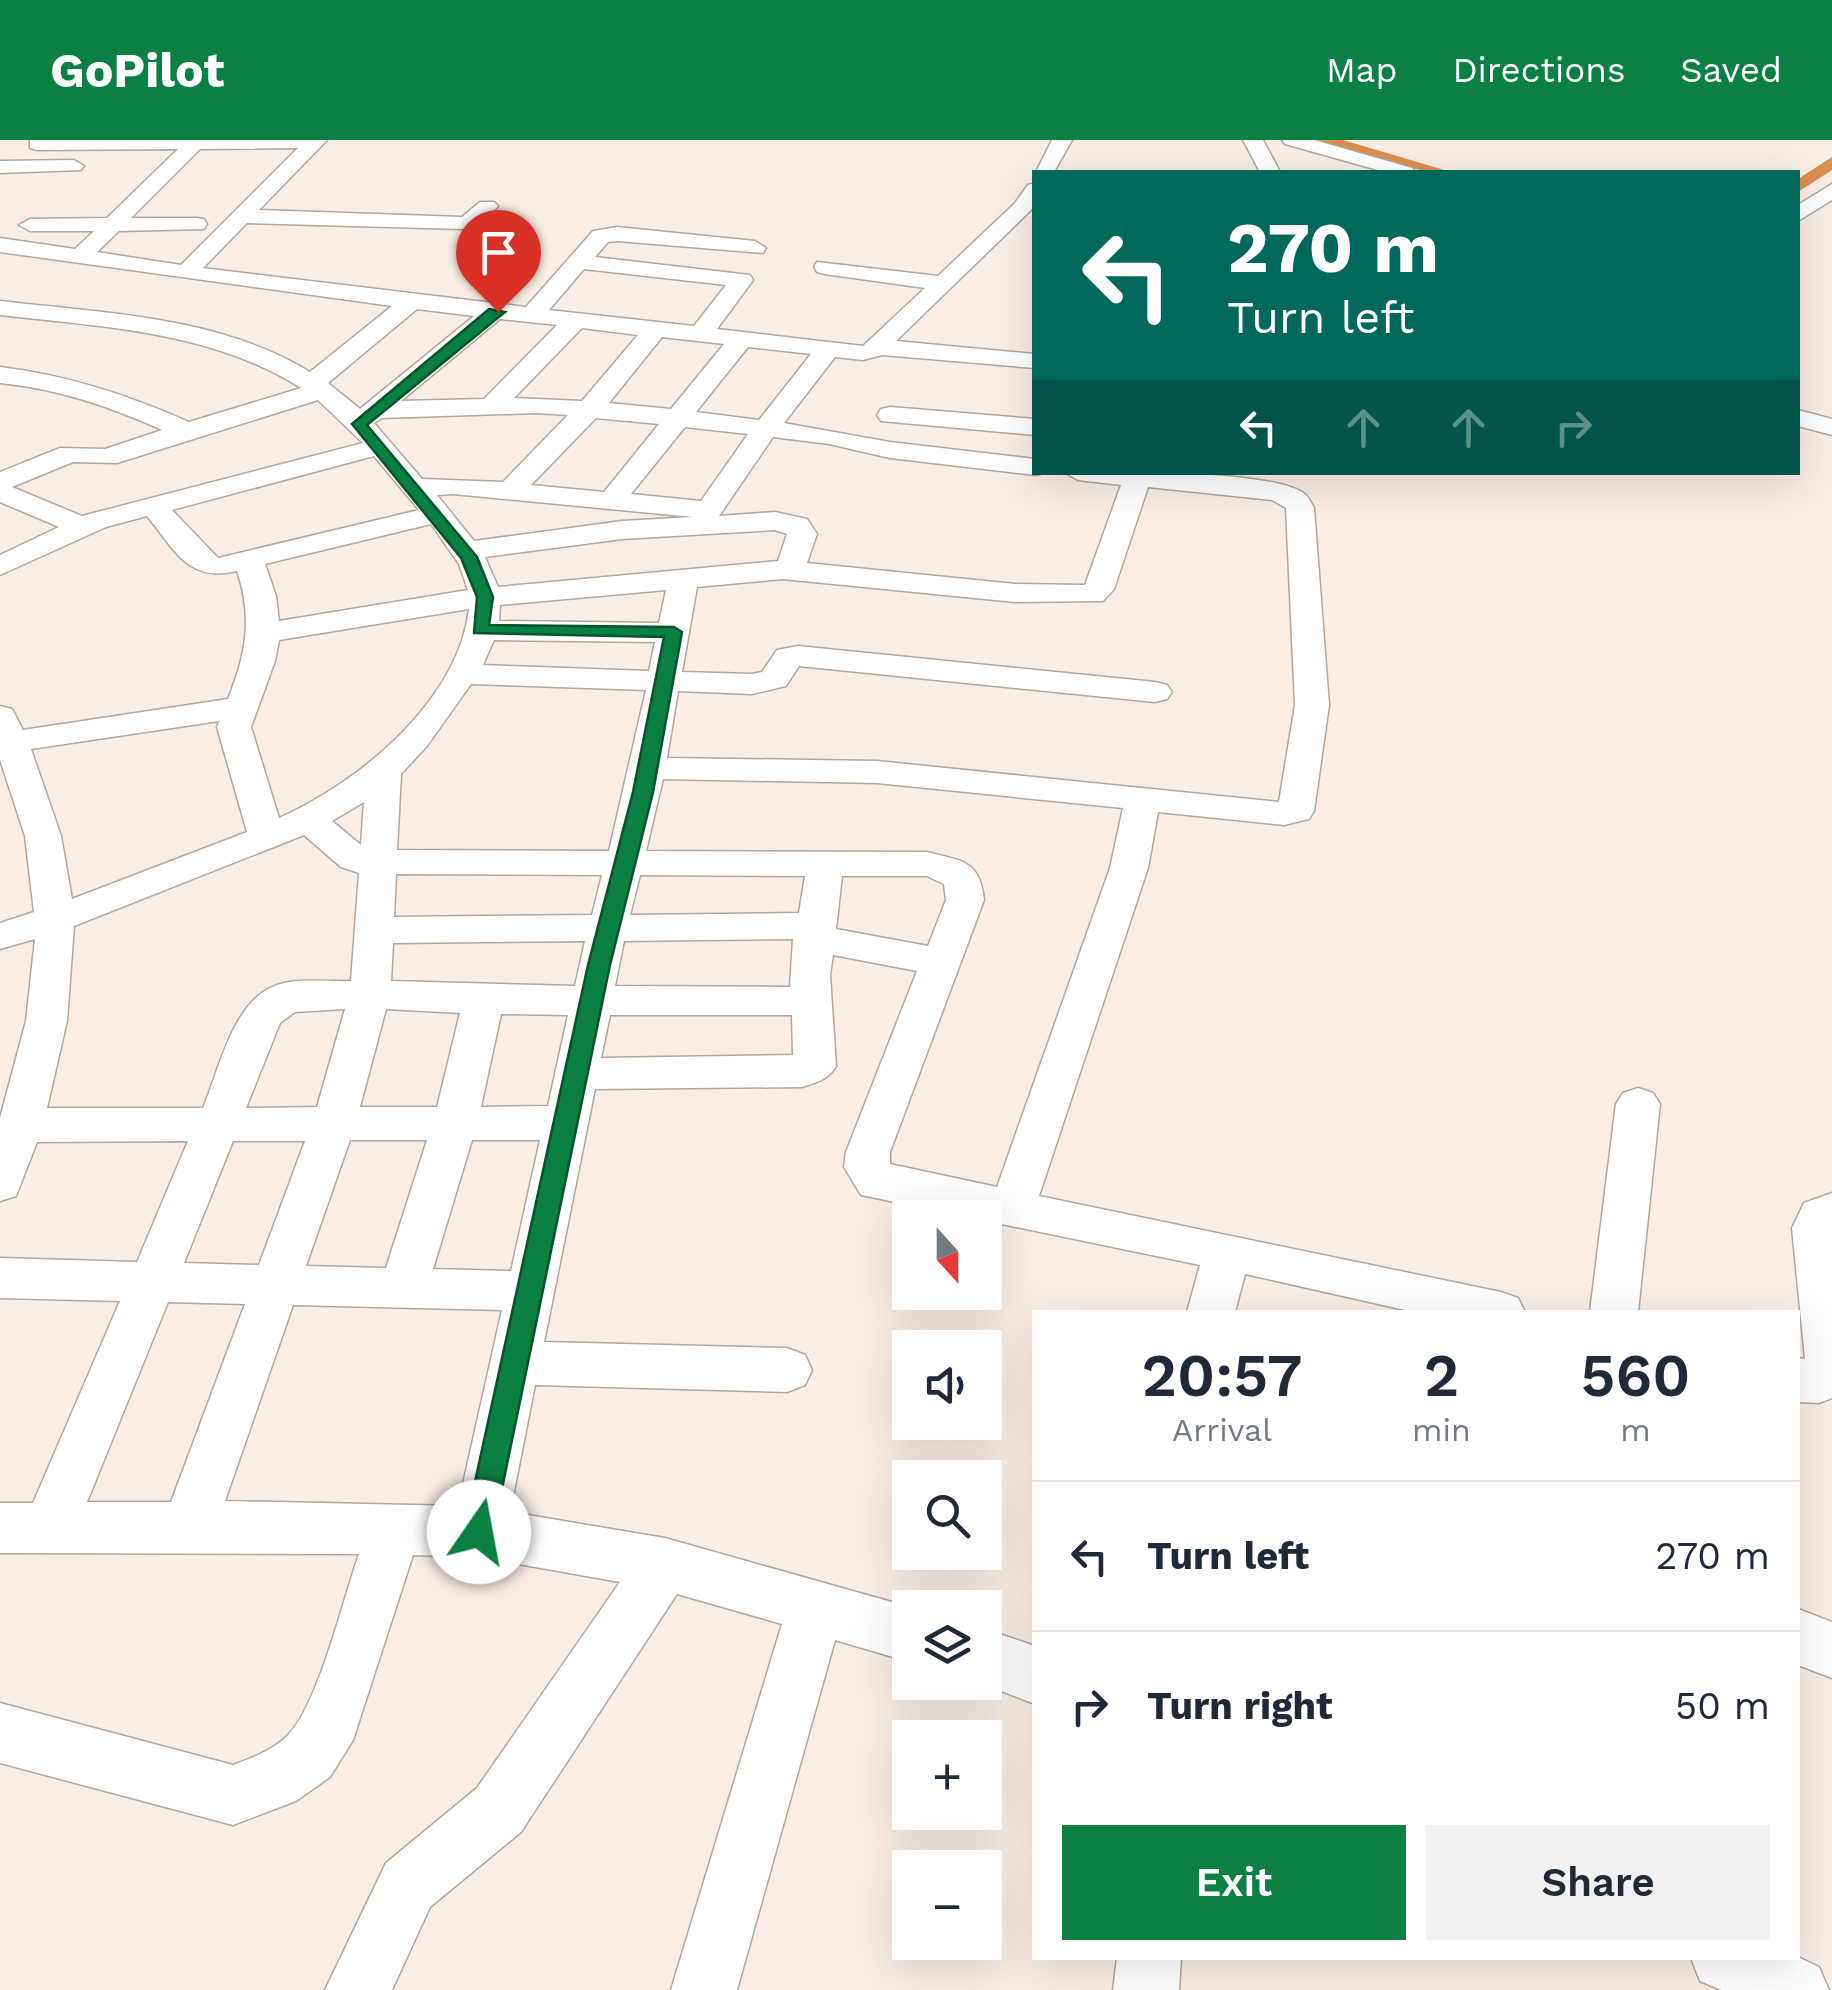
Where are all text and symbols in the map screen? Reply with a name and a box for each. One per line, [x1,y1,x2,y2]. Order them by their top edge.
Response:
text: GoPilot [50,42,225,99]
text: Map [1326,49,1397,91]
text: Directions [1452,49,1625,91]
text: Saved [1680,49,1782,91]
text: 270 m [1227,207,1439,289]
pin [456,210,541,313]
icon: left [1062,210,1192,340]
icon: arrive [471,225,526,280]
text: Turn left [1227,291,1414,344]
icon: left [1231,400,1286,455]
icon: ahead [1336,400,1391,455]
icon: ahead [1441,400,1496,455]
icon: right [1546,400,1601,455]
north arrow [892,1200,1002,1310]
map controls [892,1200,1002,1960]
button: sound [892,1330,1002,1440]
text: 20:57 [1142,1340,1302,1411]
text: 2 [1424,1340,1459,1411]
text: 560 [1580,1340,1690,1411]
text: Arrival [1172,1411,1272,1449]
text: min [1412,1411,1471,1449]
text: m [1620,1411,1651,1449]
button: search [892,1460,1002,1570]
position arrow [427,1480,531,1584]
icon: left [1062,1529,1117,1584]
text: Turn left [1147,1534,1309,1578]
text: 270 m [1655,1534,1770,1578]
button: layers [892,1590,1002,1700]
icon: right [1062,1679,1117,1734]
text: Turn right [1147,1684,1333,1728]
text: 50 m [1675,1684,1770,1728]
button: + [892,1720,1002,1830]
button: Exit [1062,1825,1406,1940]
button: Share [1426,1825,1770,1940]
button: − [892,1850,1002,1960]

